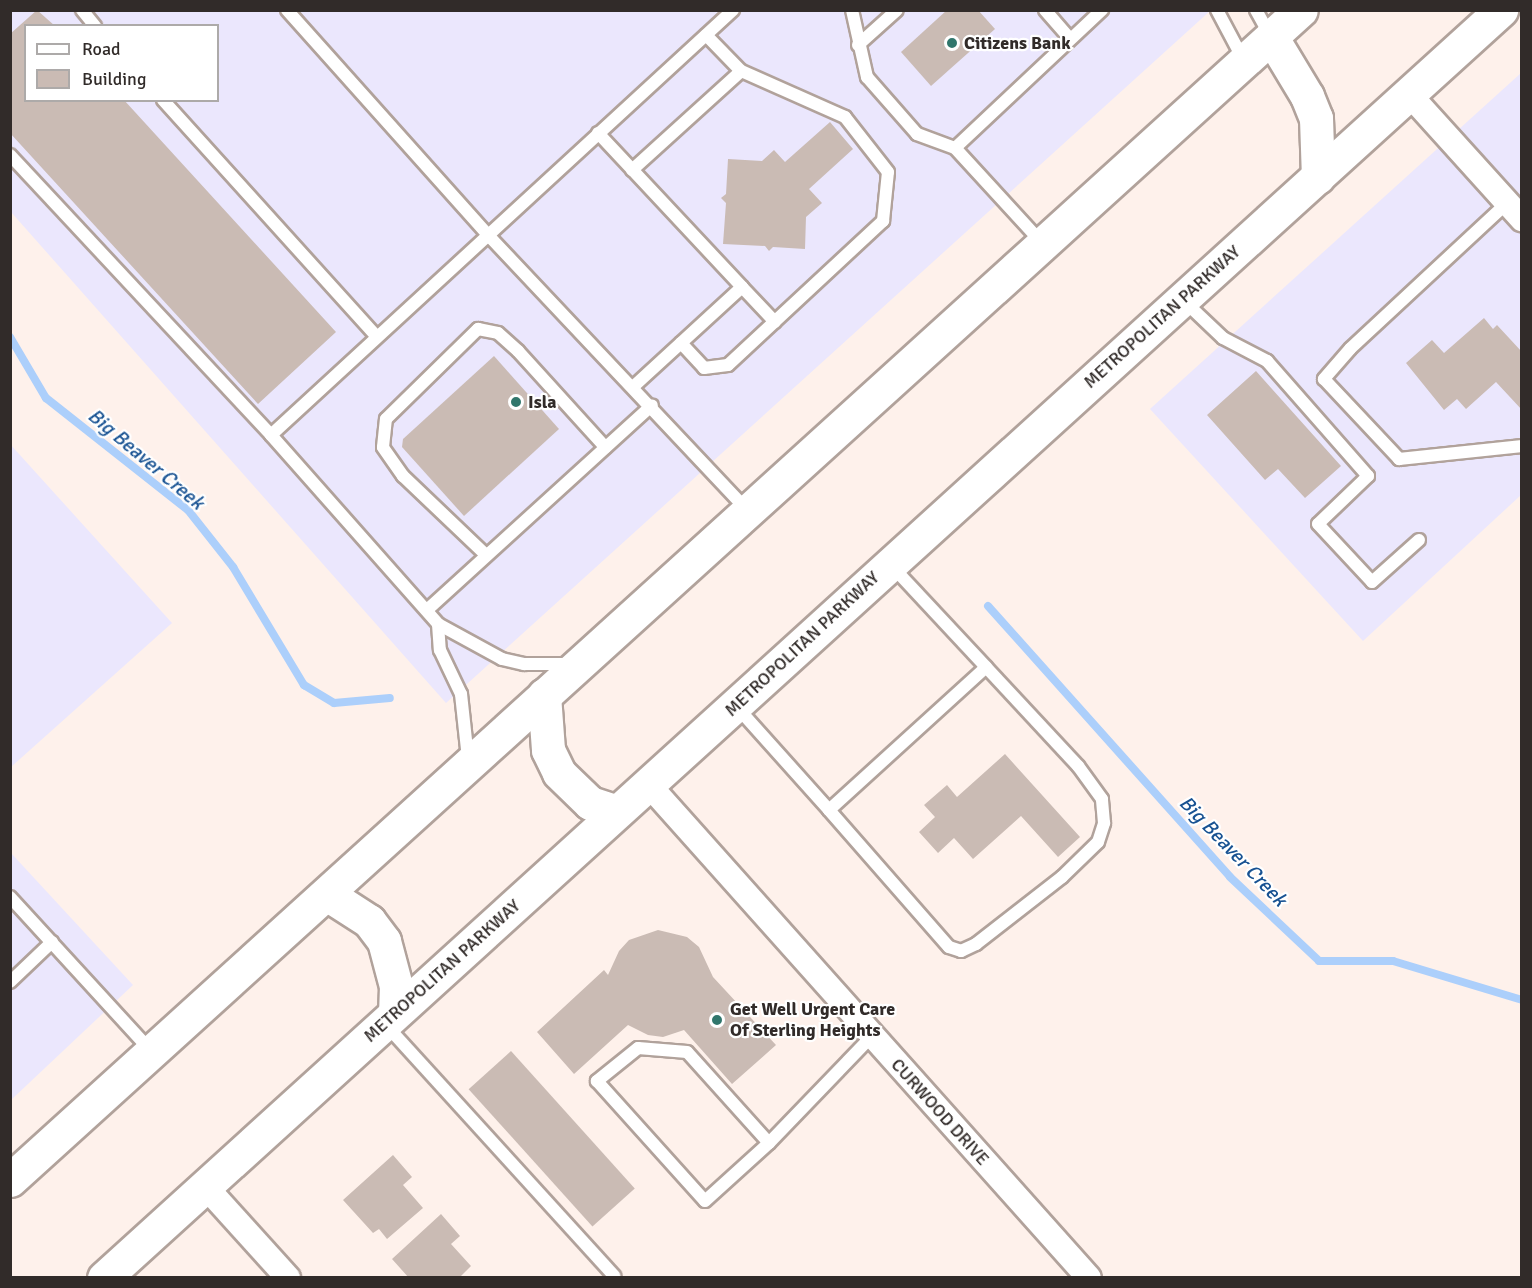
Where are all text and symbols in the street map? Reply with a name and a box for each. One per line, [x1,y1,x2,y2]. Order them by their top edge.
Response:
legend [24,24,219,102]
place label: Citizens Bank [964,32,1071,54]
marker: Citizens Bank [945,36,959,50]
text: Road [82,38,121,60]
text: Building [82,68,146,90]
street label: METROPOLITAN PARKWAY [1079,241,1245,393]
place label: Isla [528,391,557,413]
marker: Isla [509,395,523,409]
water label: Big Beaver Creek [83,403,209,515]
street label: METROPOLITAN PARKWAY [720,567,884,721]
water label: Big Beaver Creek [1174,791,1292,911]
street label: METROPOLITAN PARKWAY [359,895,525,1047]
place label: Get Well Urgent Care Of Sterling Heights [730,999,895,1042]
marker: Get Well Urgent Care Of Sterling Heights [708,1011,726,1029]
street label: CURWOOD DRIVE [886,1054,994,1170]

